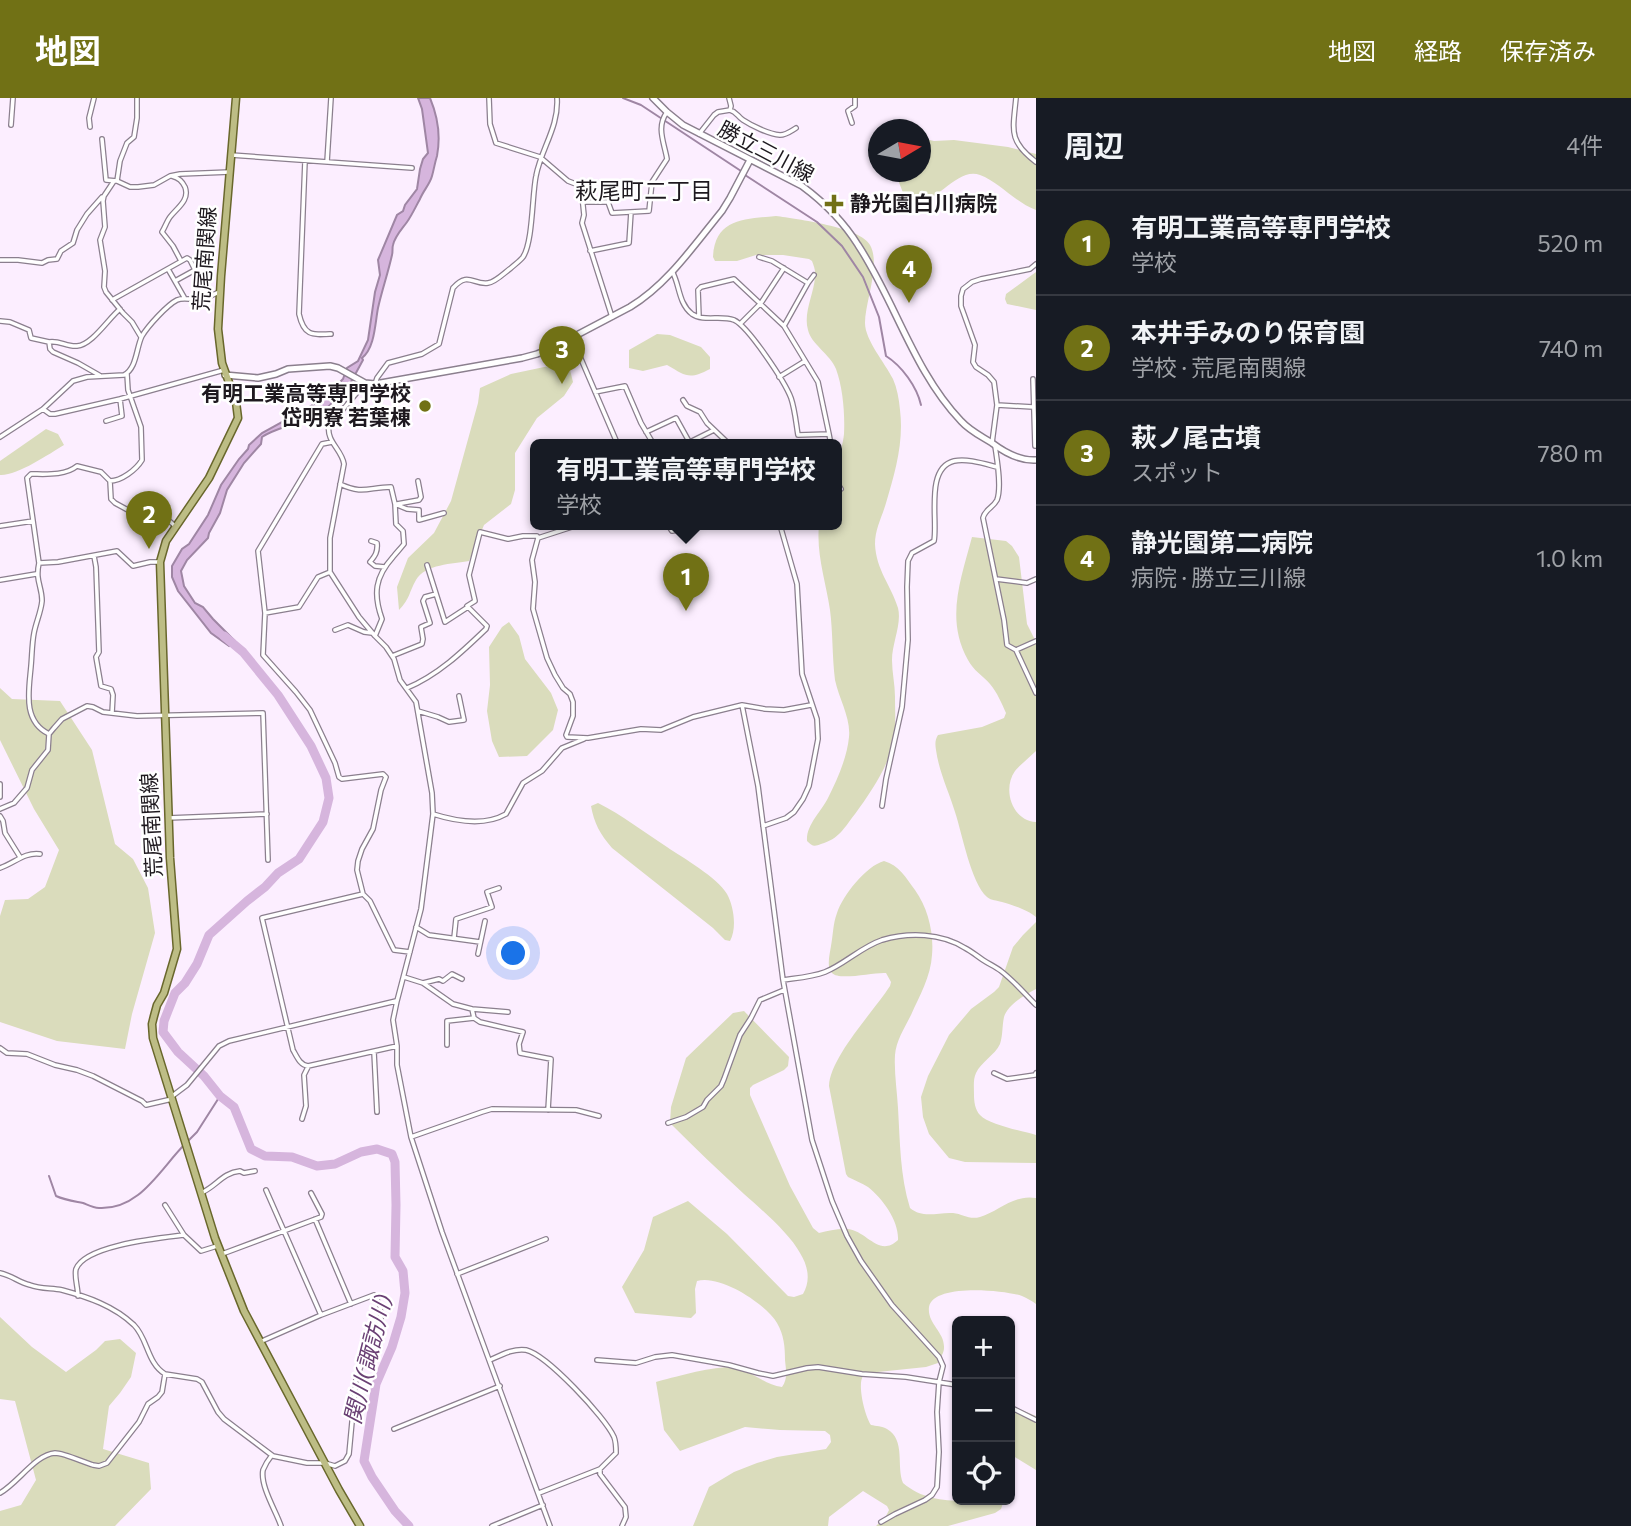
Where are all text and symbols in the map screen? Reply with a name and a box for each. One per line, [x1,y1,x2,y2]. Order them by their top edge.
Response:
text: 地図 [35,29,101,70]
text: 地図 [1328,36,1376,65]
text: 経路 [1414,36,1462,65]
text: 保存済み [1500,36,1596,65]
street label: 勝立三川線 [714,115,819,186]
north arrow [868,119,931,182]
text: 周辺 [1064,126,1124,163]
text: 4件 [1566,131,1603,159]
district label: 萩尾町二丁目 [575,176,713,204]
place label: 静光園白川病院 [850,190,997,215]
marker: 静光園白川病院 [824,194,844,214]
street label: 荒尾南関線 [187,206,220,312]
text: 有明工業高等専門学校 [1131,211,1391,242]
text: 1 [1082,229,1092,257]
text: 520 m [1538,229,1603,257]
pin: 4 [886,245,932,303]
text: 学校 [1131,248,1177,276]
text: 本井手みのり保育園 [1131,316,1365,347]
pin: 3 [539,326,585,384]
text: 2 [1080,334,1094,362]
text: 740 m [1539,334,1603,362]
text: 学校 · 荒尾南関線 [1131,353,1306,381]
place label: 有明工業高等専門学校 岱明寮 若葉棟 [201,380,411,429]
marker: 有明工業高等専門学校 岱明寮 若葉棟 [417,398,433,414]
text: 萩ノ尾古墳 [1131,421,1261,452]
popup [530,439,842,530]
text: 3 [1080,439,1094,467]
text: 780 m [1537,439,1603,467]
text: 有明工業高等専門学校 [556,453,816,484]
text: スポット [1131,458,1223,486]
text: 学校 [556,490,602,518]
pin: 2 [126,491,172,549]
text: 静光園第二病院 [1131,526,1313,557]
text: 4 [1080,544,1094,572]
text: 1.0 km [1536,544,1603,572]
pin: 1 [663,553,709,611]
text: 病院 · 勝立三川線 [1131,563,1306,591]
street label: 荒尾南関線 [135,772,166,878]
your location [496,936,530,970]
water label: 関川(諏訪川) [337,1291,397,1427]
map controls [952,1316,1015,1505]
button: + [952,1316,1015,1379]
button: − [952,1379,1015,1442]
button: locate [952,1442,1015,1505]

